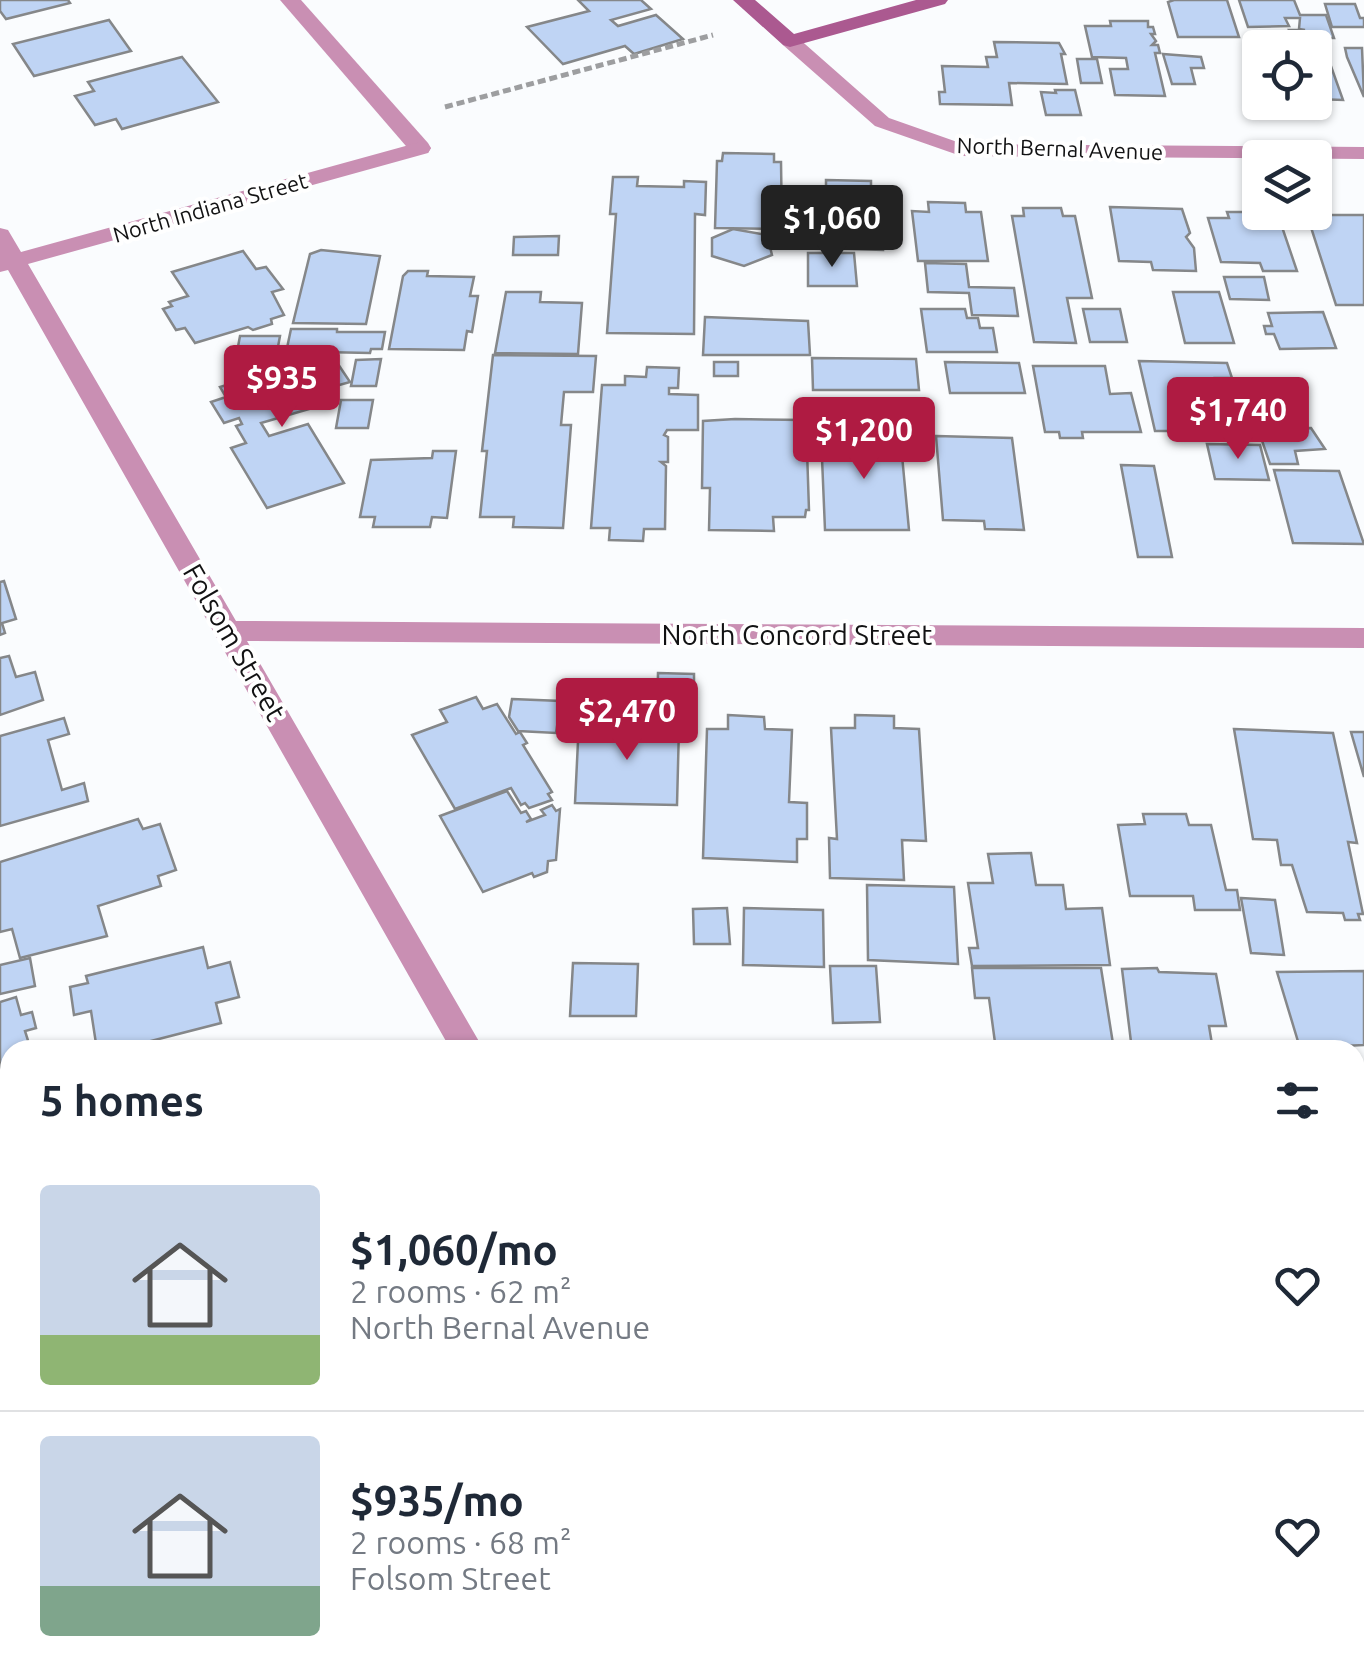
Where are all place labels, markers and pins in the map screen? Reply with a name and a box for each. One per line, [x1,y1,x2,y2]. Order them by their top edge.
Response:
pin: $1,060 [751,185,913,270]
pin: $935 [223,345,341,430]
pin: $1,740 [1157,377,1319,462]
pin: $1,200 [783,397,945,482]
pin: $2,470 [546,678,708,763]

